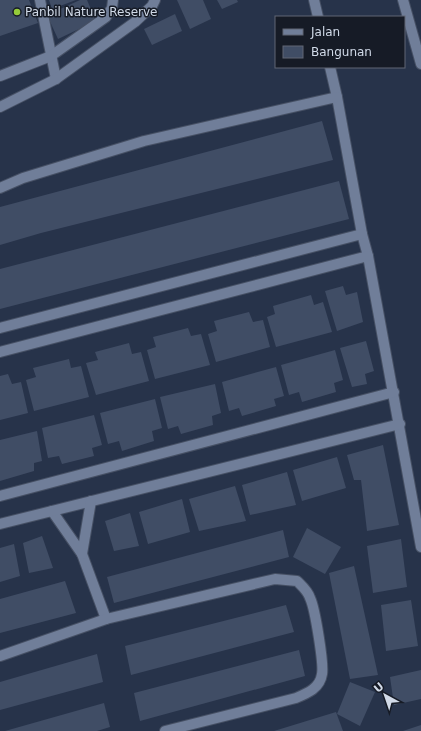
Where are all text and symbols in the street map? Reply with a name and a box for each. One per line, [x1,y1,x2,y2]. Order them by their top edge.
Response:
place label: Panbil Nature Reserve [25,5,158,19]
marker: Panbil Nature Reserve [12,7,22,17]
legend [275,16,405,68]
text: Jalan [310,25,340,39]
text: Bangunan [311,45,372,59]
north arrow [365,675,405,715]
text: U [371,680,386,696]

